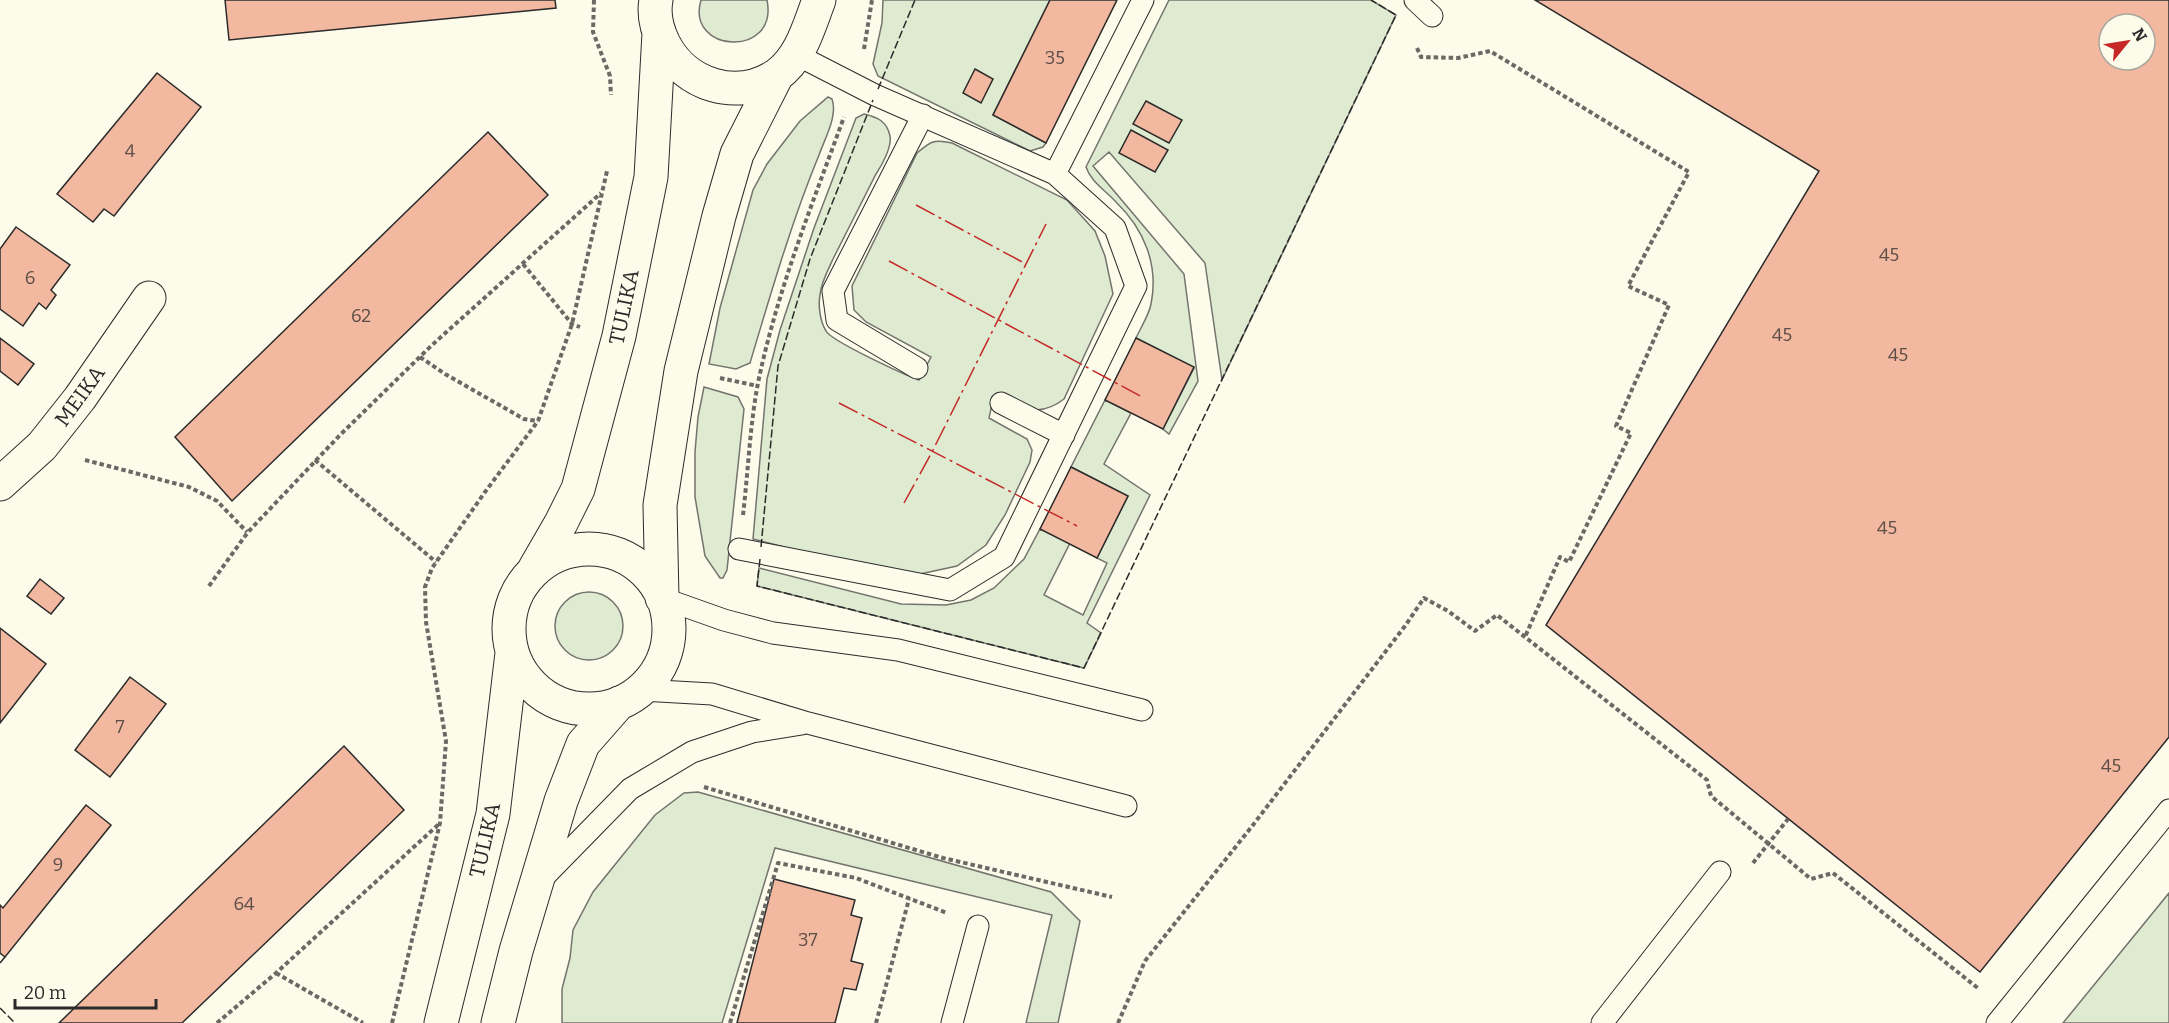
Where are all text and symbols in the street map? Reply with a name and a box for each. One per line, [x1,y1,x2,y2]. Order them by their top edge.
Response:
north arrow [2097,12,2157,72]
text: N [2128,25,2151,45]
house number: 35 [1045,47,1065,69]
house number: 4 [125,140,136,162]
house number: 45 [1879,244,1899,266]
house number: 6 [25,267,35,289]
street label: TULIKA [603,267,645,347]
house number: 62 [351,305,371,327]
house number: 45 [1772,324,1792,346]
house number: 45 [1888,344,1908,366]
street label: MEIKA [49,361,111,431]
house number: 45 [1877,517,1897,539]
house number: 7 [115,716,125,738]
house number: 45 [2101,755,2121,777]
street label: TULIKA [464,800,506,880]
house number: 9 [53,854,63,876]
house number: 64 [233,893,255,915]
house number: 37 [798,929,818,951]
scale bar [15,972,156,1010]
text: 20 m [24,982,66,1004]

